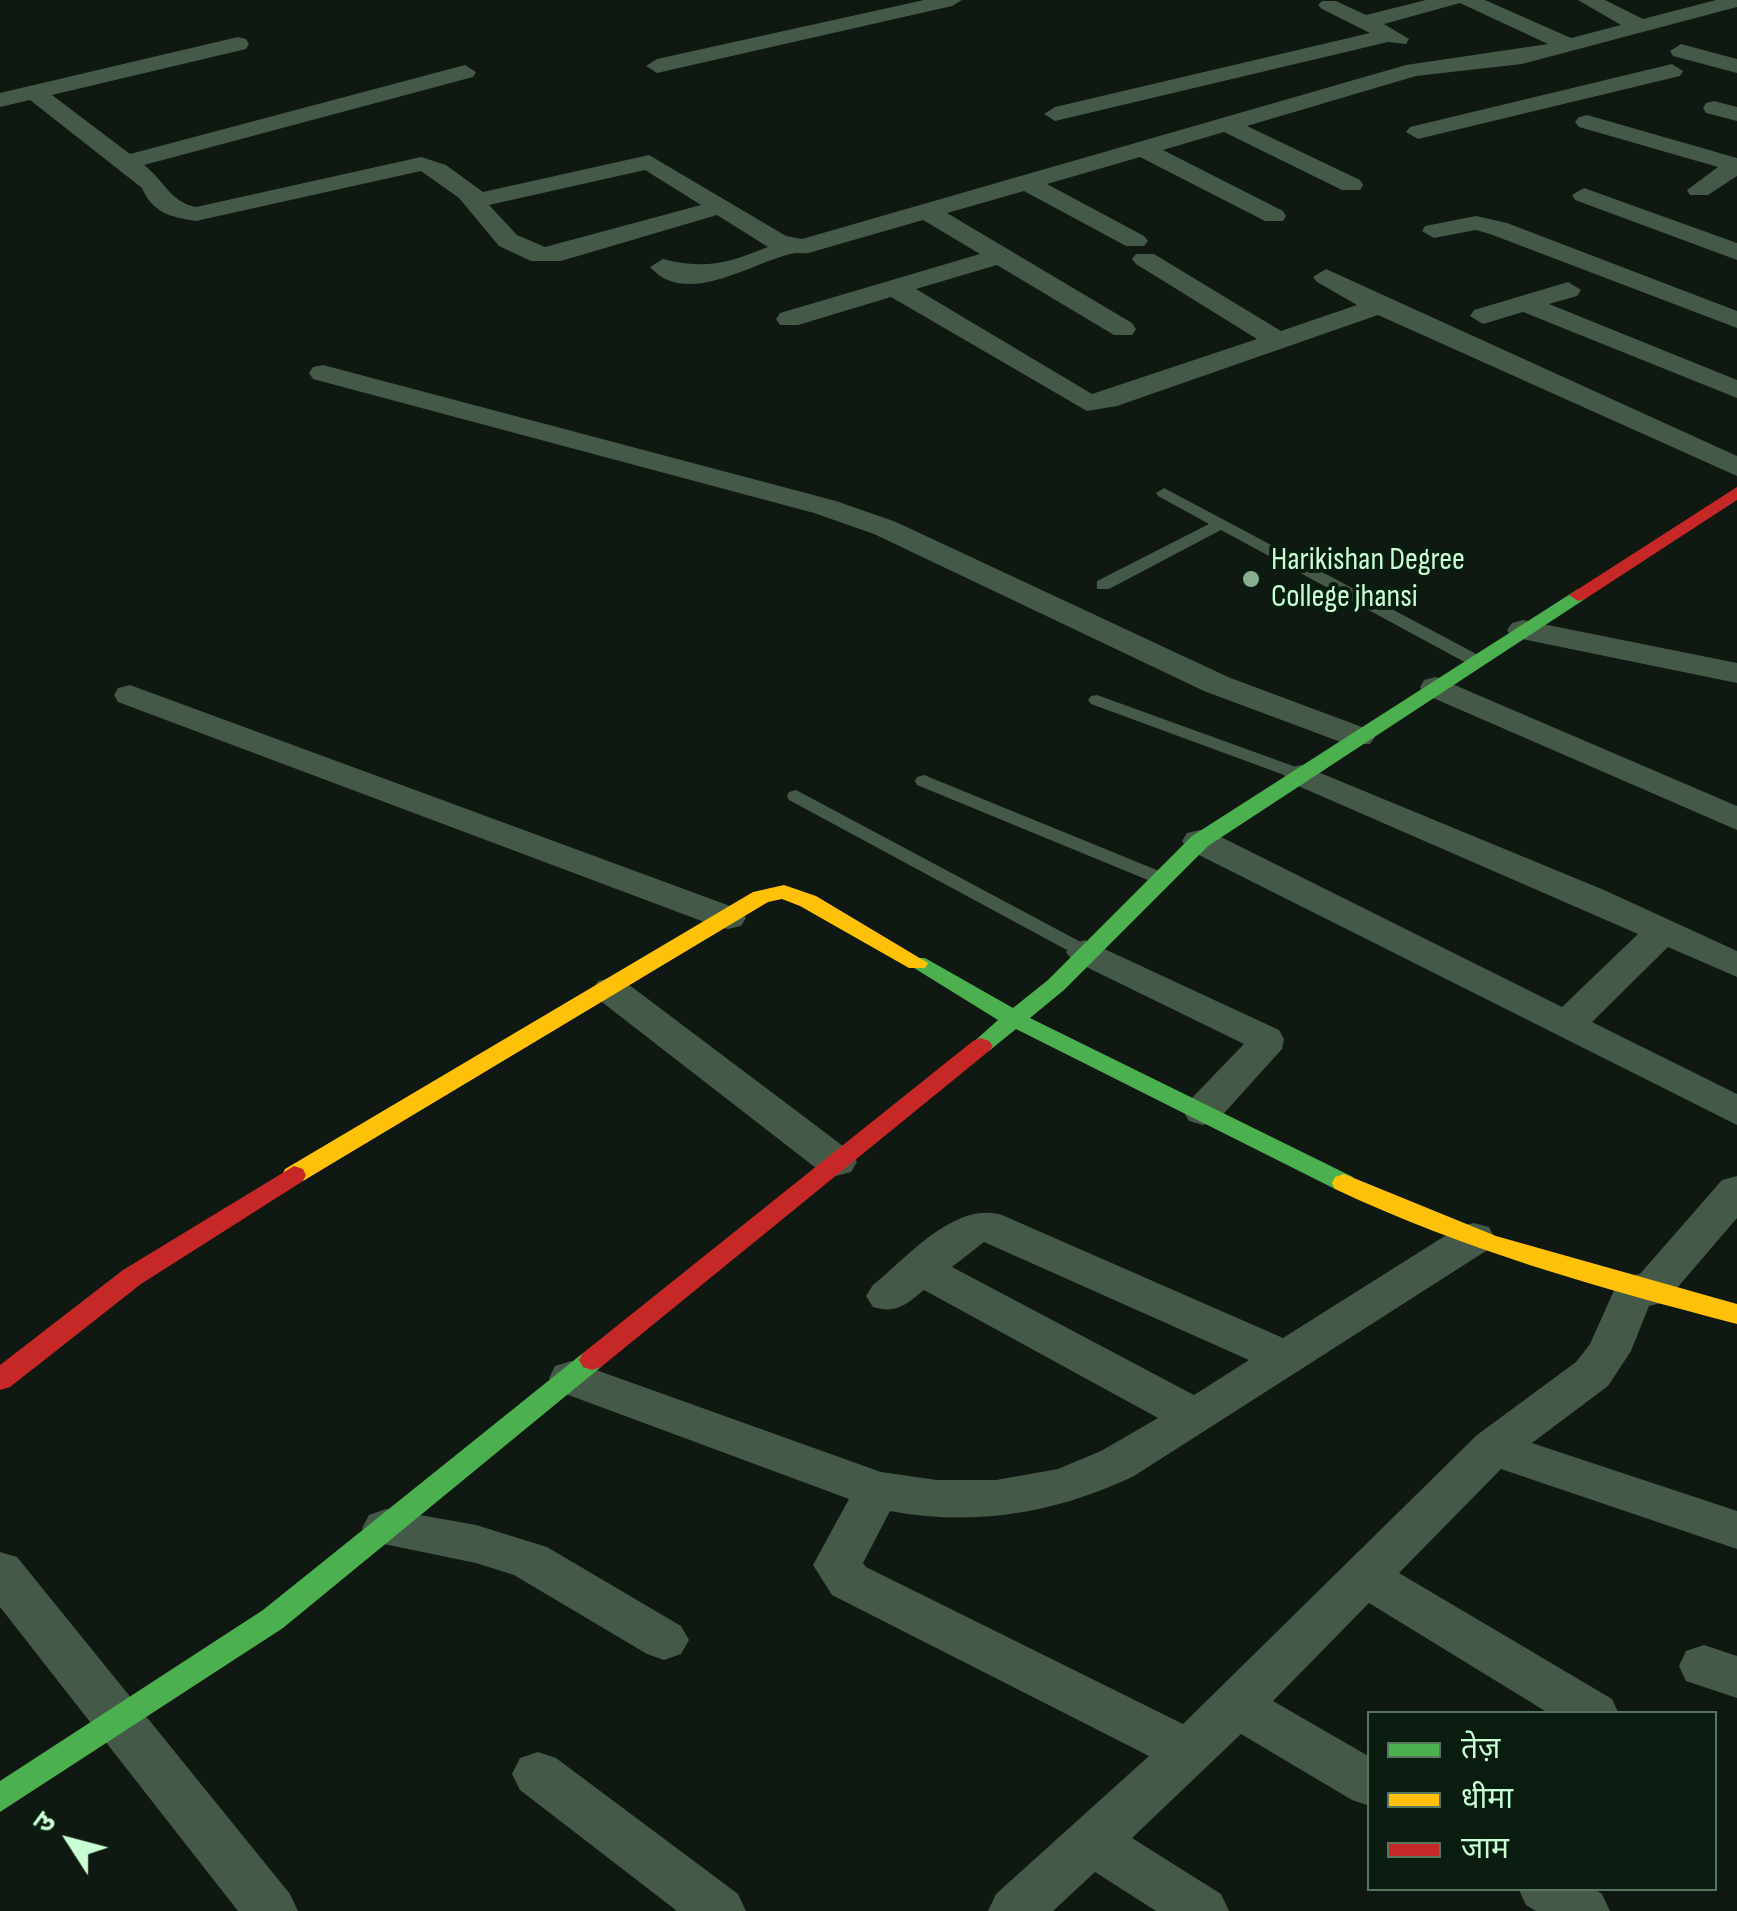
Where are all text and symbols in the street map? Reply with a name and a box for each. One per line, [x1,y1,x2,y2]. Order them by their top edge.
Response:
place label: Harikishan Degree College jhansi [1271,542,1465,617]
marker: Harikishan Degree College jhansi [1240,568,1262,590]
legend [1367,1711,1717,1891]
text: तेज़ [1461,1731,1500,1767]
text: धीमा [1461,1781,1513,1817]
north arrow [20,1791,120,1891]
text: उ [27,1807,63,1839]
text: जाम [1461,1831,1509,1867]

